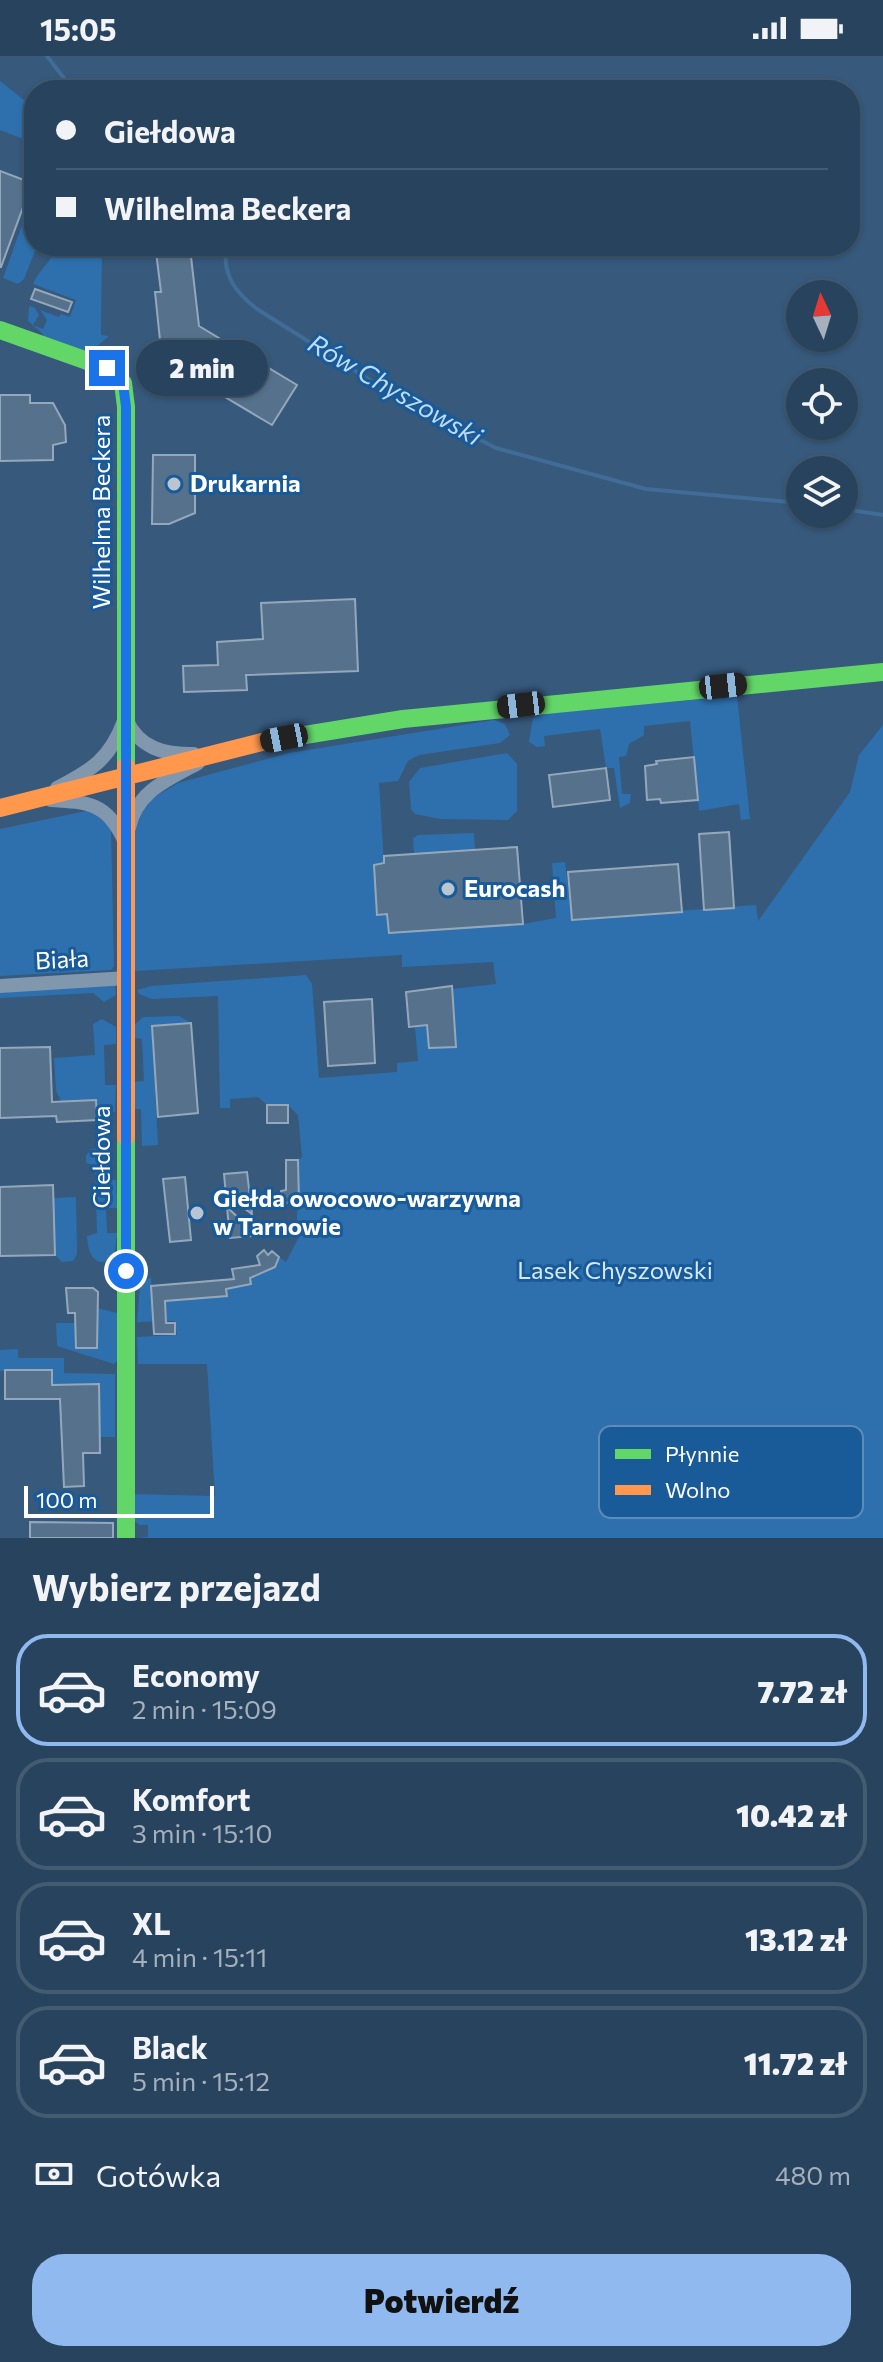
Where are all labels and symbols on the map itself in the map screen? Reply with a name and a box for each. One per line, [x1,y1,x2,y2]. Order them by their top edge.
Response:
north arrow [786,280,858,352]
water label: Rów Chyszowski [303,326,489,452]
callout: 2 min [135,340,267,396]
route end [89,350,125,386]
street label: Wilhelma Beckera [86,415,115,609]
place label: Drukarnia [190,468,301,497]
marker: Drukarnia [165,475,183,493]
car [698,672,748,700]
car [496,690,546,720]
car [258,722,310,754]
place label: Eurocash [464,873,565,902]
marker: Eurocash [439,880,457,898]
street label: Biała [34,943,90,974]
street label: Giełdowa [86,1106,115,1208]
place label: Giełda owocowo-warzywna w Tarnowie [213,1183,521,1240]
marker: Giełda owocowo-warzywna w Tarnowie [188,1204,206,1222]
route start [108,1253,144,1289]
park label: Lasek Chyszowski [517,1255,713,1284]
legend [599,1426,863,1518]
text: Płynnie [665,1440,739,1467]
text: Wolno [665,1476,730,1503]
scale bar [24,1482,214,1518]

